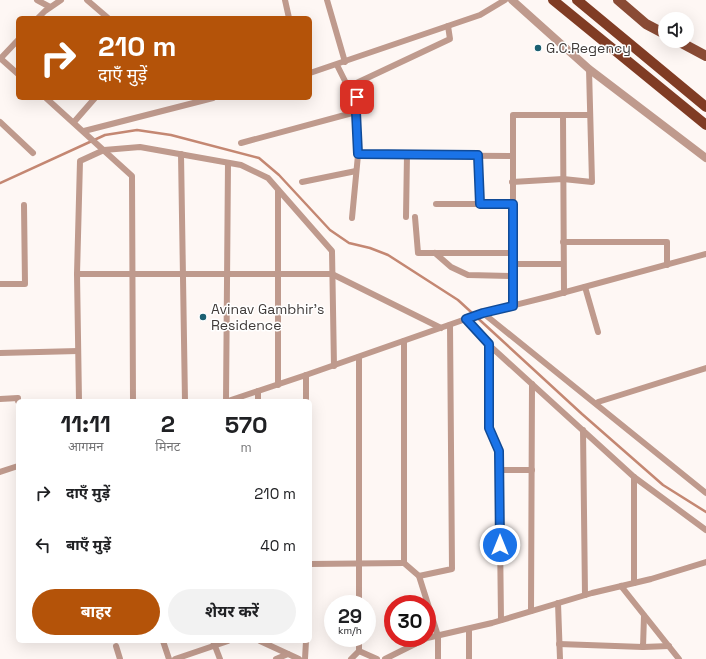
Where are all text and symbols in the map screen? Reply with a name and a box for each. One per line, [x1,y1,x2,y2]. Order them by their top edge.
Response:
map controls [658,12,694,48]
button: sound [658,12,694,48]
text: 210 m [98,28,176,64]
icon: right [32,32,84,84]
place label: G.C.Regency [546,39,631,57]
marker: G.C.Regency [533,43,543,53]
text: दाएँ मुड़ें [98,63,147,86]
pin [340,80,374,114]
icon: arrive [346,86,368,108]
place label: Avinav Gambhir's Residence [211,300,324,334]
marker: Avinav Gambhir's Residence [198,312,208,322]
text: 11:11 [60,408,111,439]
text: 2 [161,408,175,439]
text: 570 [225,409,268,440]
text: आगमन [68,438,103,455]
text: मिनट [155,438,180,455]
text: m [241,439,252,456]
icon: right [32,482,54,504]
text: दाएँ मुड़ें [66,483,110,502]
text: 210 m [254,484,296,503]
position arrow [479,524,521,566]
icon: left [32,534,54,556]
text: बाएँ मुड़ें [66,535,111,554]
text: 40 m [260,536,296,555]
button: बाहर [32,589,160,635]
button: शेयर करें [168,589,296,635]
speed limit sign: 30 [384,595,436,647]
text: 29 [338,603,362,629]
text: km/h [338,624,362,637]

